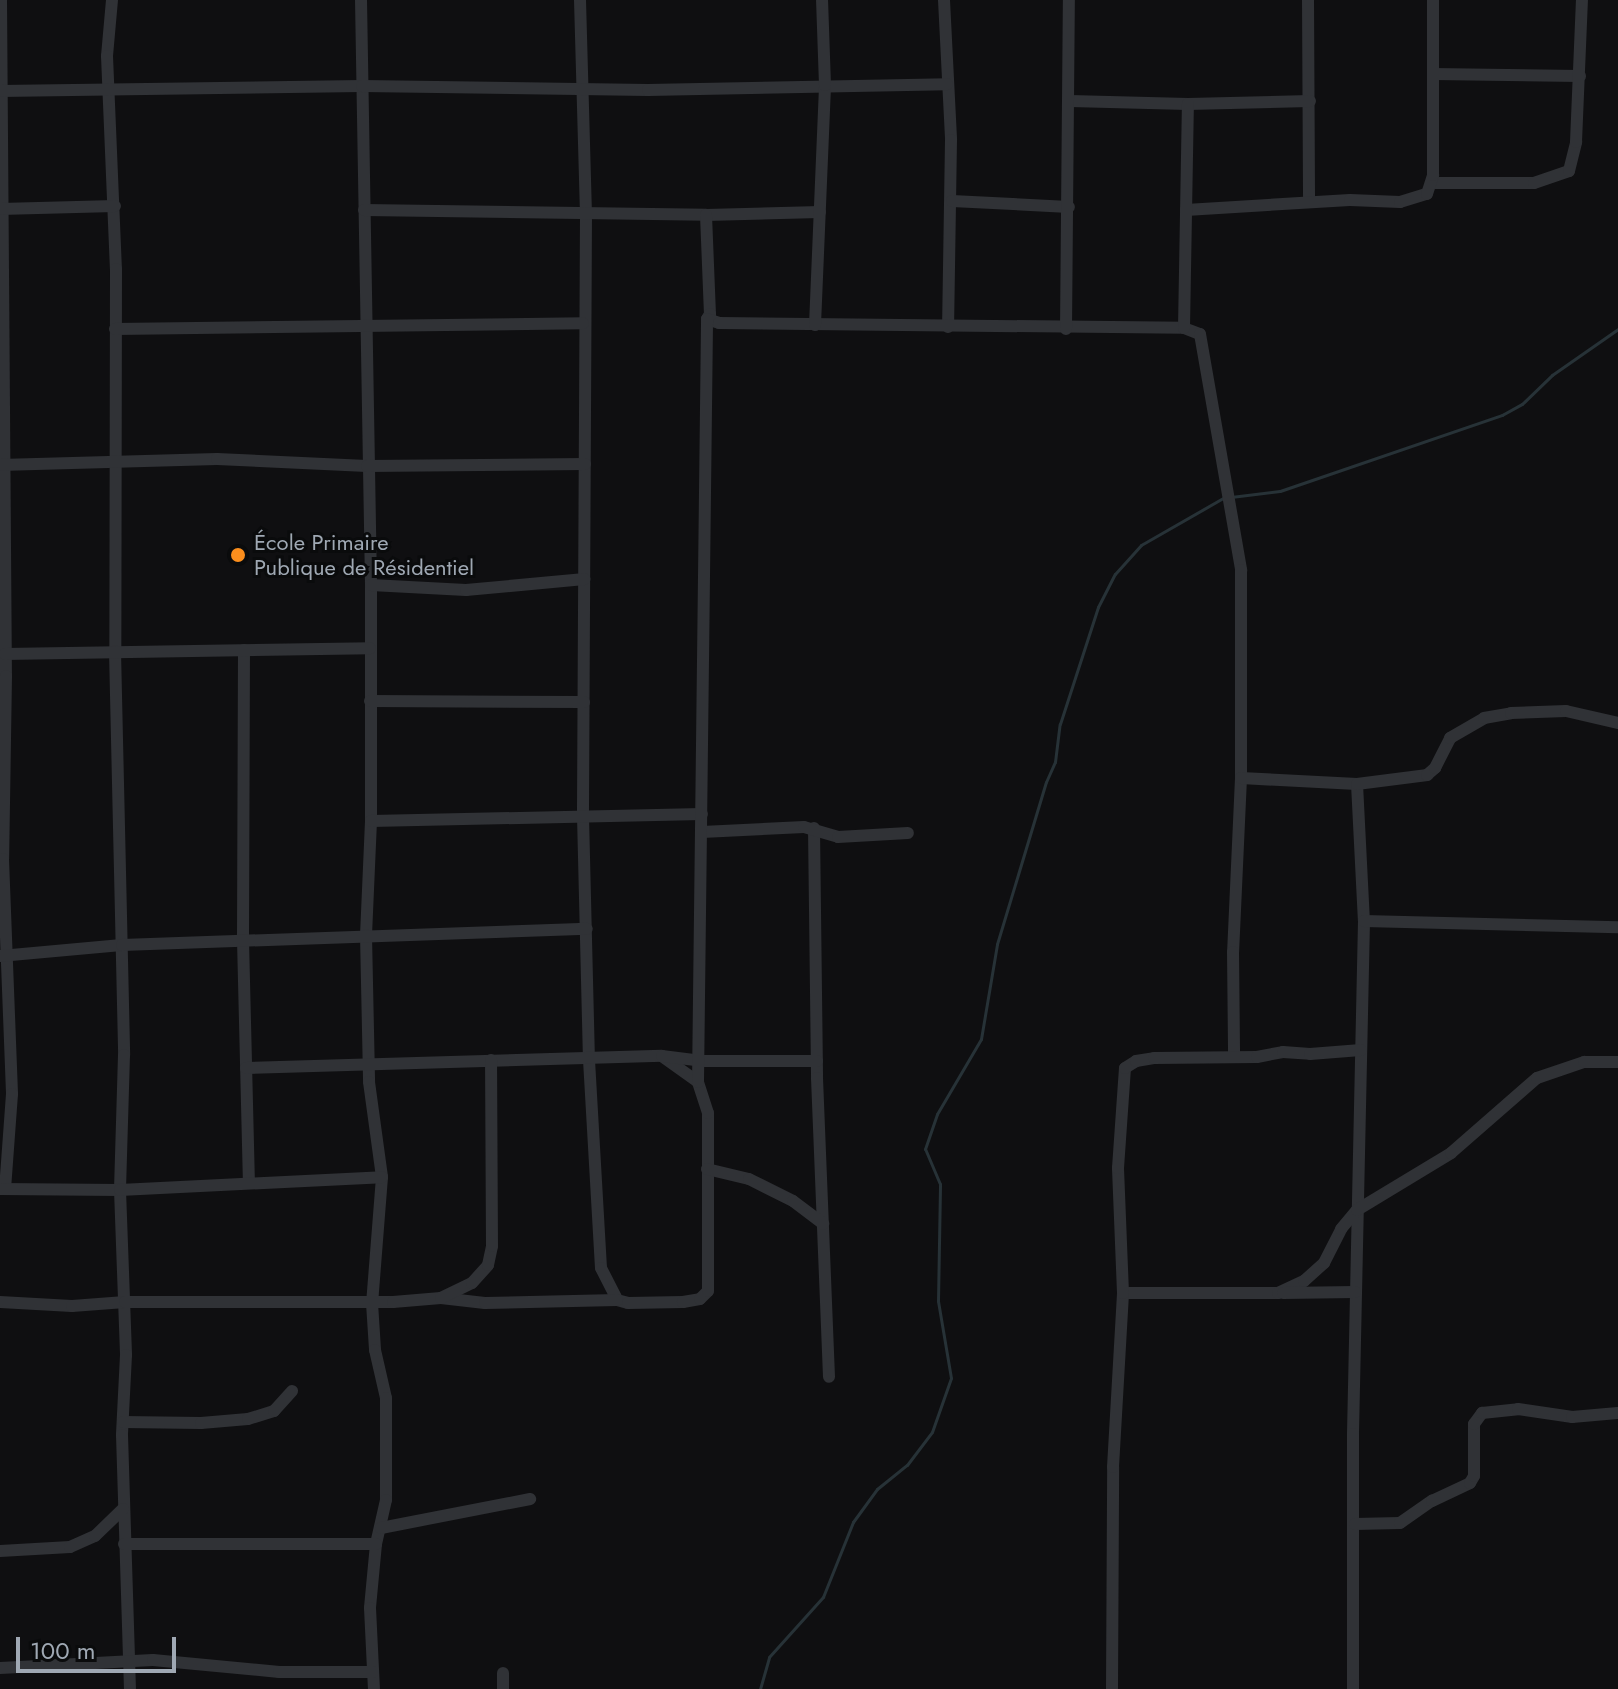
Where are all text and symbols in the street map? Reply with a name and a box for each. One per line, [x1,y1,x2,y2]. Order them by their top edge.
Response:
place label: École Primaire Publique de Résidentiel [254,529,474,580]
marker: École Primaire Publique de Résidentiel [229,546,247,564]
scale bar [20,1621,180,1671]
text: 100 m [30,1633,96,1668]

